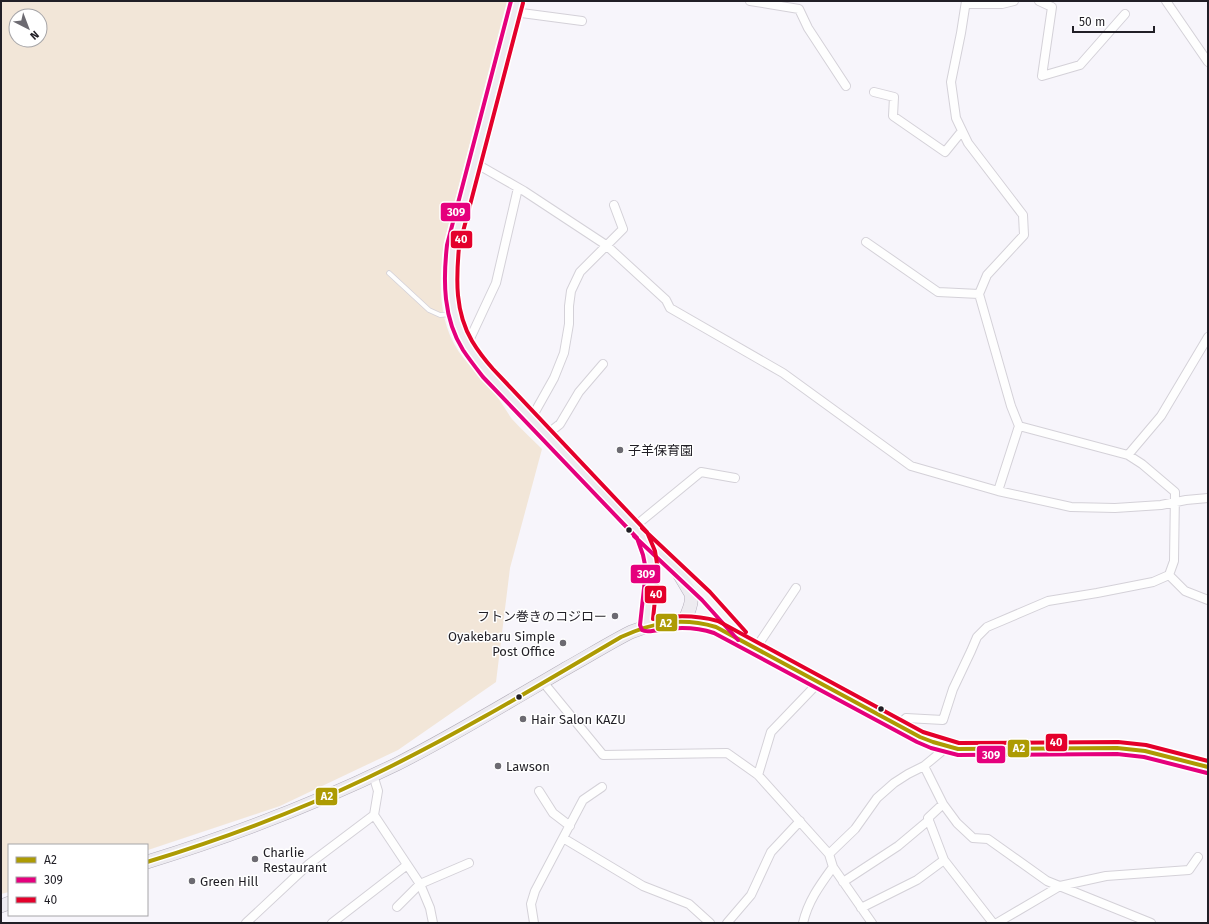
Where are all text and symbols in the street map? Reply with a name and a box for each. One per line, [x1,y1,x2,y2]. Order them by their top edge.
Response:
north arrow [8,8,48,48]
scale bar [1073,8,1154,34]
text: 50 m [1079,15,1105,29]
text: N [27,28,41,42]
line badge: 309 [440,202,471,222]
text: 309 [446,206,465,219]
line badge: 40 [450,230,473,249]
text: 40 [455,233,468,246]
place label: 子羊保育園 [628,443,693,458]
marker: 子羊保育園 [615,445,625,455]
unlabelled marker [624,525,634,535]
line badge: 309 [630,564,661,584]
text: 309 [636,568,655,581]
line badge: 40 [644,585,667,604]
text: 40 [650,588,663,601]
place label: フトン巻きのコジロー [477,609,607,624]
marker: フトン巻きのコジロー [610,611,620,621]
line badge: A2 [655,613,678,632]
text: A2 [659,617,672,630]
place label: Oyakebaru Simple Post Office [448,629,555,659]
marker: Oyakebaru Simple Post Office [558,638,568,648]
unlabelled marker [514,692,524,702]
unlabelled marker [876,704,886,714]
place label: Hair Salon KAZU [531,712,626,727]
marker: Hair Salon KAZU [518,714,528,724]
line badge: 40 [1045,733,1068,752]
text: 40 [1050,736,1063,749]
line badge: A2 [1007,739,1030,758]
text: A2 [1012,742,1025,755]
line badge: 309 [976,745,1006,764]
text: 309 [981,749,1000,762]
place label: Lawson [506,759,550,774]
marker: Lawson [493,761,503,771]
line badge: A2 [315,787,338,806]
text: A2 [320,790,333,803]
legend [8,844,148,916]
place label: Charlie Restaurant [263,845,327,875]
text: A2 [44,853,57,867]
marker: Charlie Restaurant [250,854,260,864]
text: 309 [44,873,63,887]
place label: Green Hill [200,874,258,889]
marker: Green Hill [187,876,197,886]
text: 40 [44,893,57,907]

